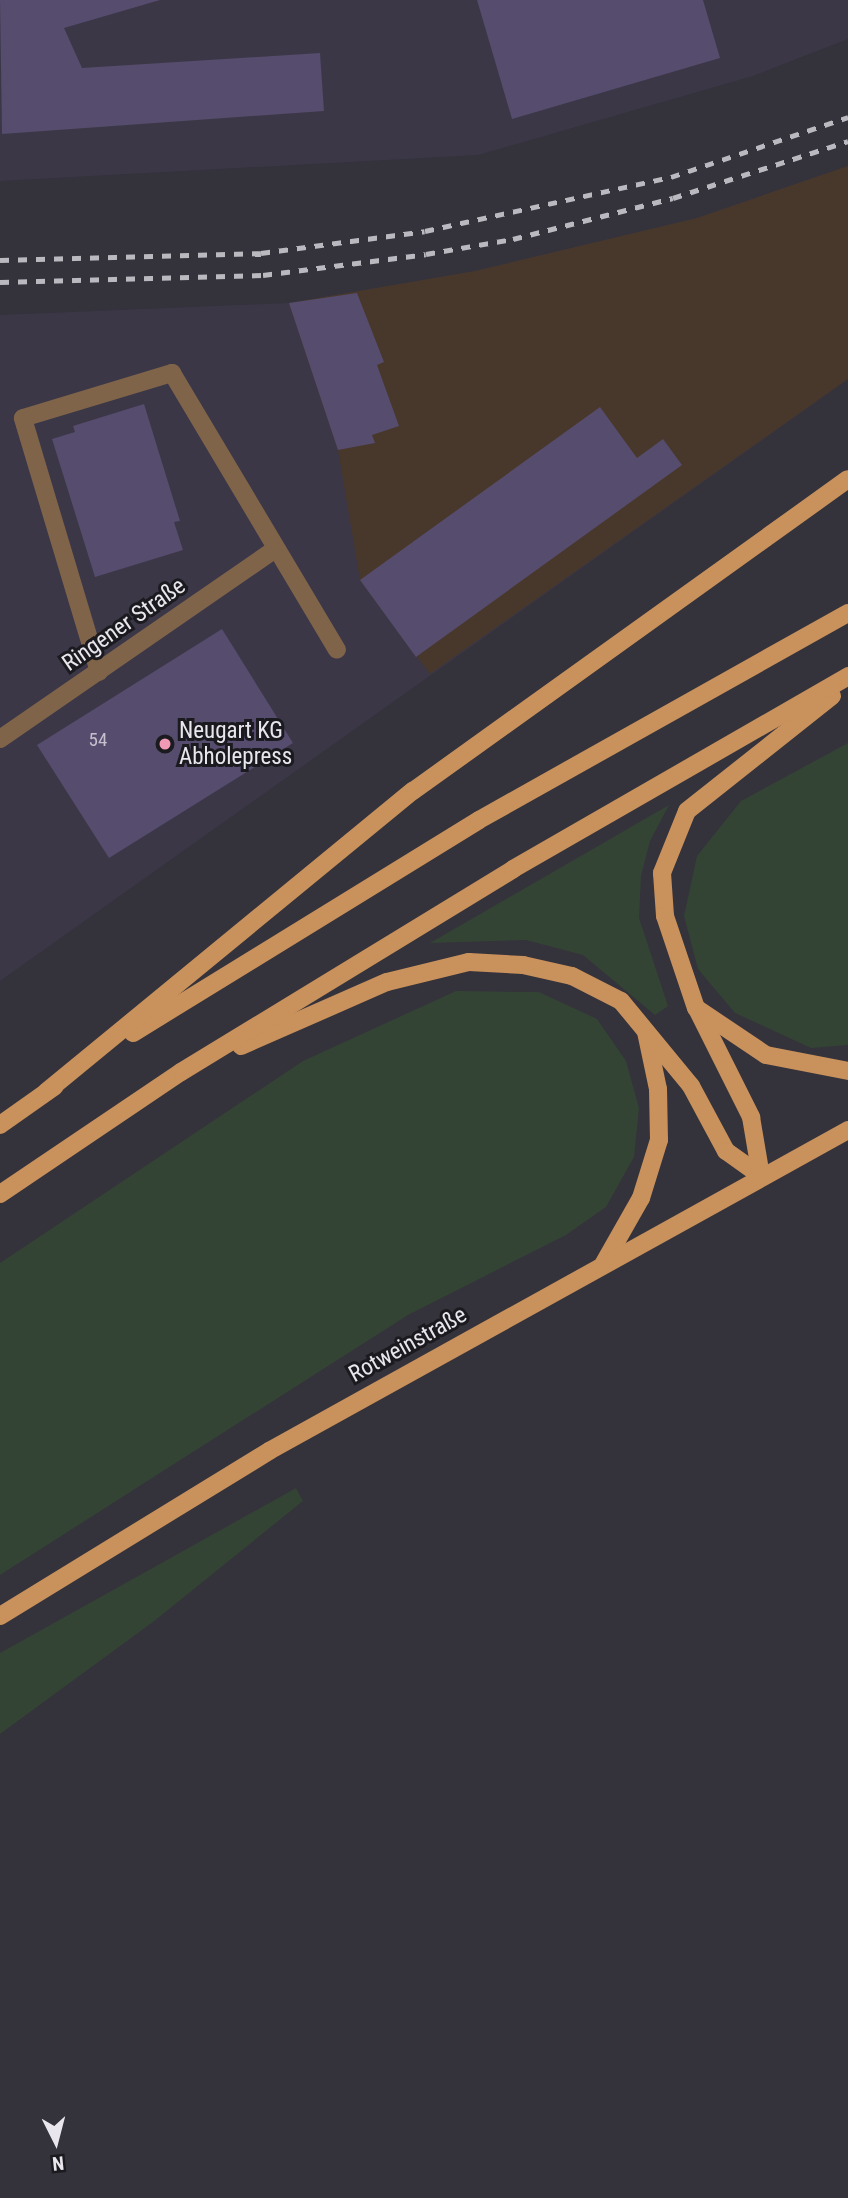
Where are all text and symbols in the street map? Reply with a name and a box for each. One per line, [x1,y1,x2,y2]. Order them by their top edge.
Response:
street label: Ringener Straße [57,572,191,678]
place label: Neugart KG Abholepress [179,717,292,771]
house number: 54 [89,729,107,751]
marker: Neugart KG Abholepress [157,736,173,752]
street label: Rotweinstraße [344,1301,472,1389]
north arrow [21,2107,91,2177]
text: N [51,2151,65,2175]

